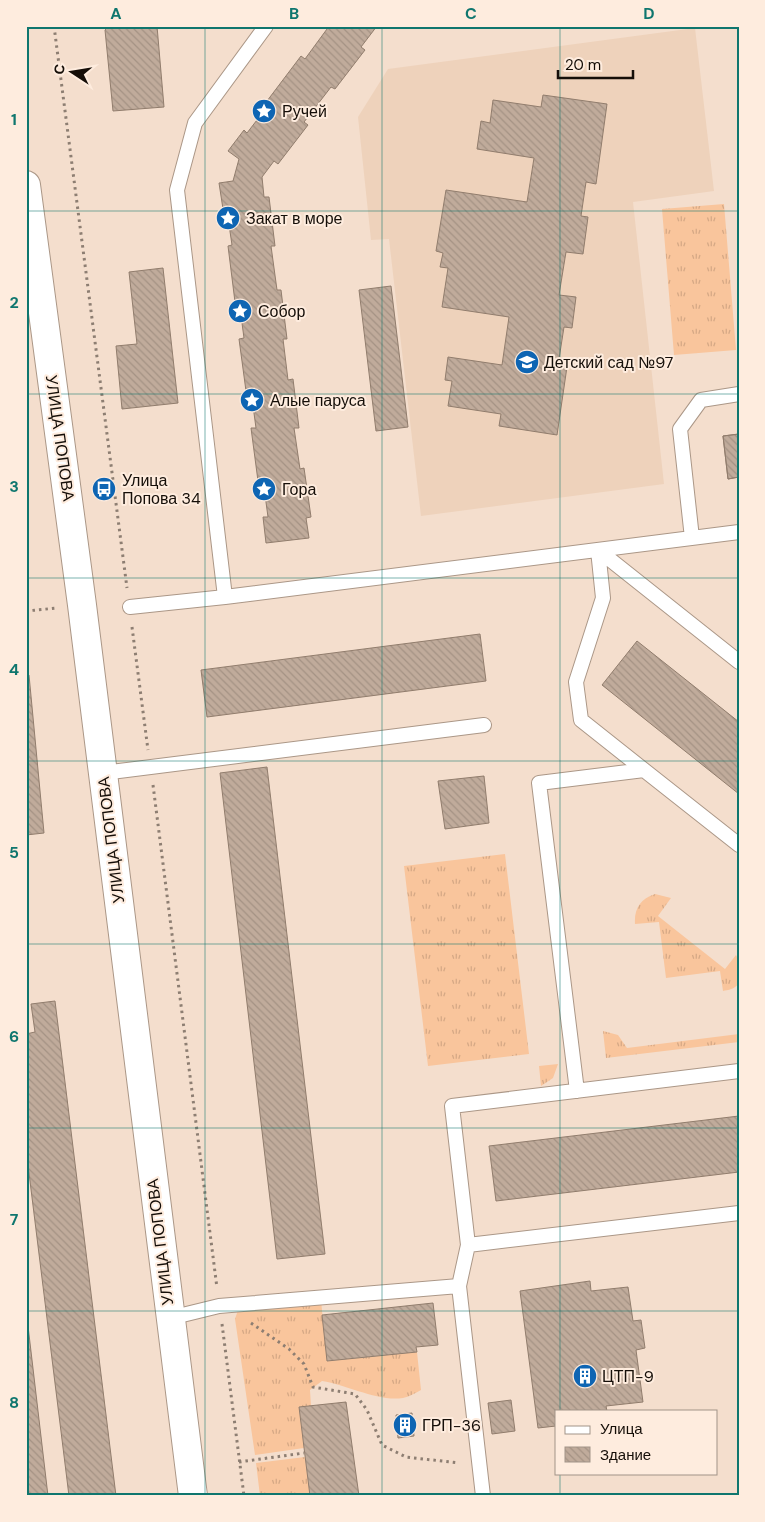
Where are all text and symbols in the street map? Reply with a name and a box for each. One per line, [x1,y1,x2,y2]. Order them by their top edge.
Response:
text: A [110,3,122,24]
text: B [289,3,299,24]
text: C [465,3,477,24]
text: D [643,3,655,24]
north arrow [48,48,98,98]
scale bar [558,48,632,80]
text: 20 m [565,55,601,75]
text: С [49,62,69,76]
place icon: Ручей [251,98,277,124]
place label: Ручей [282,101,327,122]
text: 1 [11,109,17,130]
place icon: Закат в море [215,205,241,231]
place label: Закат в море [246,208,343,229]
text: 2 [9,292,19,313]
place icon: Собор [227,298,253,324]
place label: Собор [258,301,306,322]
school or university icon: Детский сад №97 [514,349,540,375]
place label: Детский сад №97 [544,352,673,373]
street label: УЛИЦА ПОПОВА [41,374,79,503]
place icon: Алые паруса [239,387,265,413]
place label: Алые паруса [270,390,366,411]
place label: Улица Попова 34 [122,470,201,509]
text: 3 [9,476,19,497]
bus stop icon: Улица Попова 34 [91,476,117,502]
place icon: Гора [251,476,277,502]
place label: Гора [282,479,316,500]
text: 4 [9,659,19,680]
street label: УЛИЦА ПОПОВА [93,775,129,904]
text: 5 [9,842,19,863]
text: 6 [9,1026,19,1047]
street label: УЛИЦА ПОПОВА [142,1177,178,1306]
text: 7 [10,1209,19,1230]
building icon: ЦТП-9 [572,1363,598,1389]
place label: ЦТП-9 [602,1366,654,1387]
text: 8 [9,1392,19,1413]
legend [555,1410,718,1474]
building icon: ГРП-36 [392,1412,418,1438]
place label: ГРП-36 [422,1415,481,1436]
text: Улица [600,1419,643,1439]
text: Здание [600,1445,651,1465]

